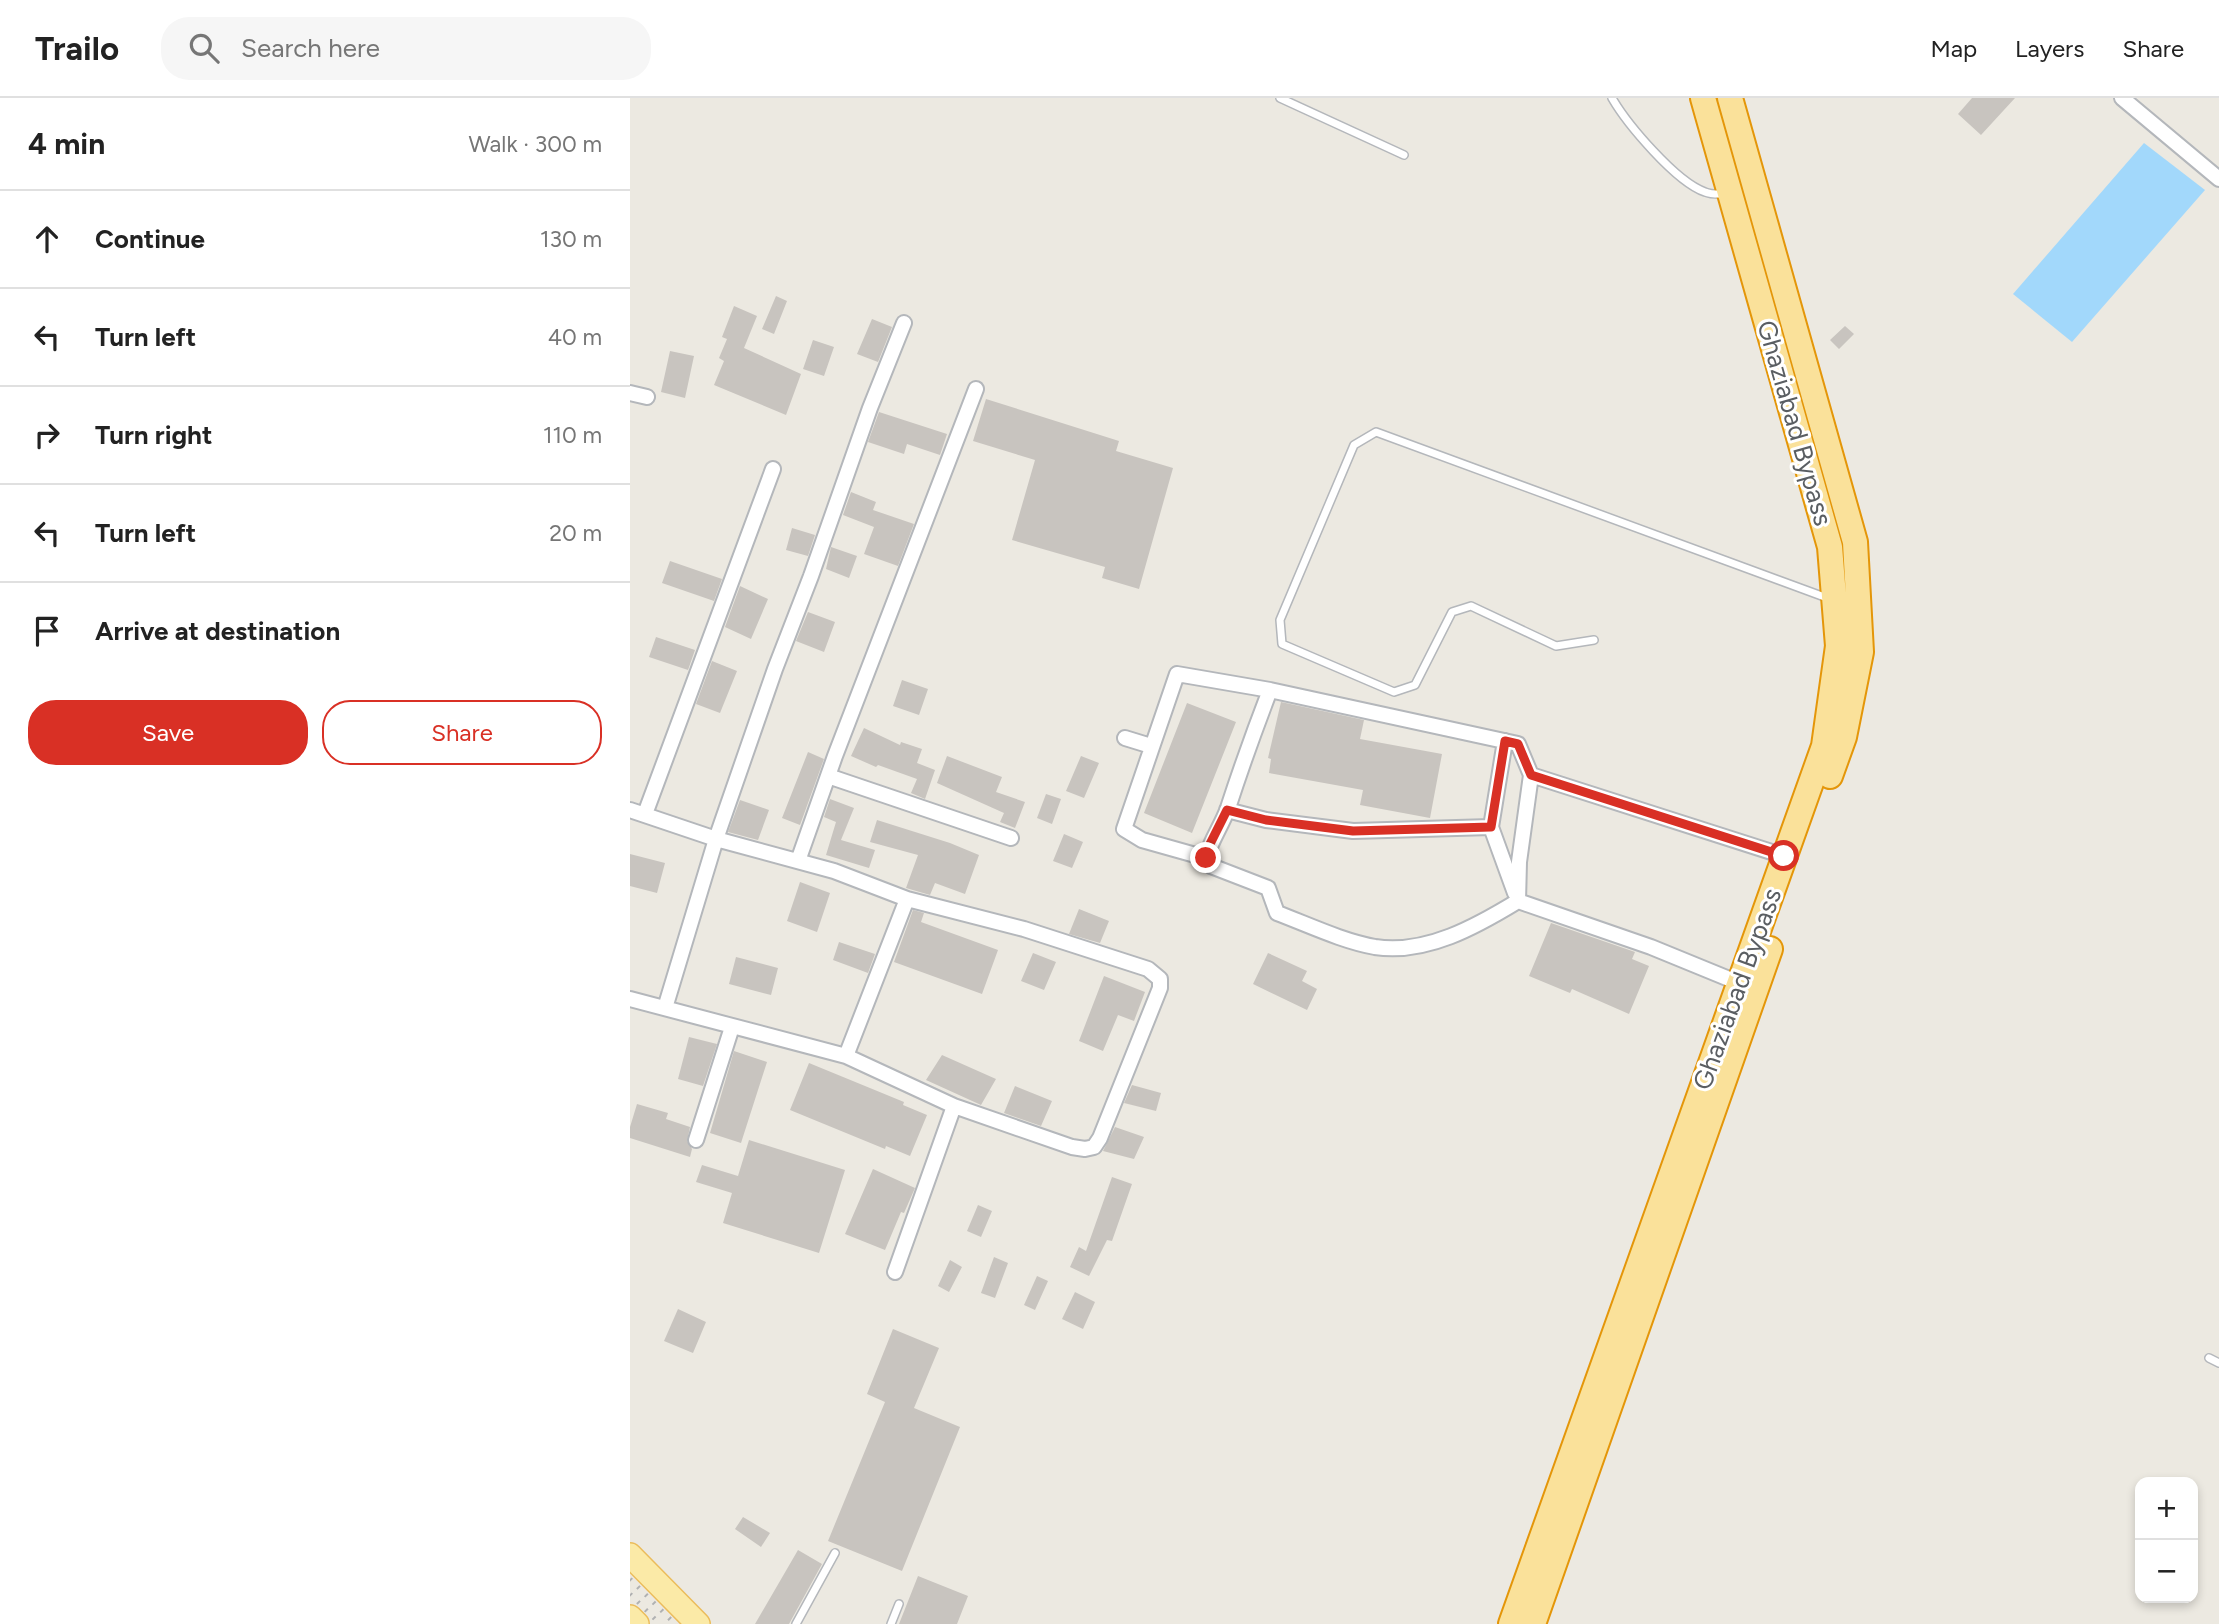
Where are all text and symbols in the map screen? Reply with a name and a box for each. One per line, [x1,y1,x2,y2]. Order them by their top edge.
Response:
search box [161,17,651,80]
text: Trailo [35,29,119,68]
icon: search [185,29,223,67]
text: Search here [241,32,380,64]
text: Map [1930,34,1977,63]
text: Layers [2015,34,2084,63]
text: Share [2122,34,2184,63]
text: 4 min [28,125,105,162]
text: Walk · 300 m [468,130,602,158]
icon: ahead [28,220,66,258]
text: Continue [95,223,205,255]
text: 130 m [540,225,602,253]
street label: Ghaziabad Bypass [1750,317,1840,529]
icon: left [28,318,66,356]
text: Turn left [95,321,196,353]
text: 40 m [548,323,602,351]
icon: right [28,416,66,454]
text: Turn right [95,419,212,451]
text: 110 m [543,421,602,449]
icon: left [28,514,66,552]
text: Turn left [95,517,196,549]
text: 20 m [549,519,602,547]
icon: arrive [28,612,66,650]
text: Arrive at destination [95,615,340,647]
button: Save [28,700,308,765]
button: Share [322,700,602,765]
route start [1768,840,1799,871]
route end [1190,842,1221,873]
street label: Ghaziabad Bypass [1686,884,1788,1094]
map controls [2135,1477,2198,1603]
button: + [2135,1477,2198,1540]
button: − [2135,1540,2198,1603]

